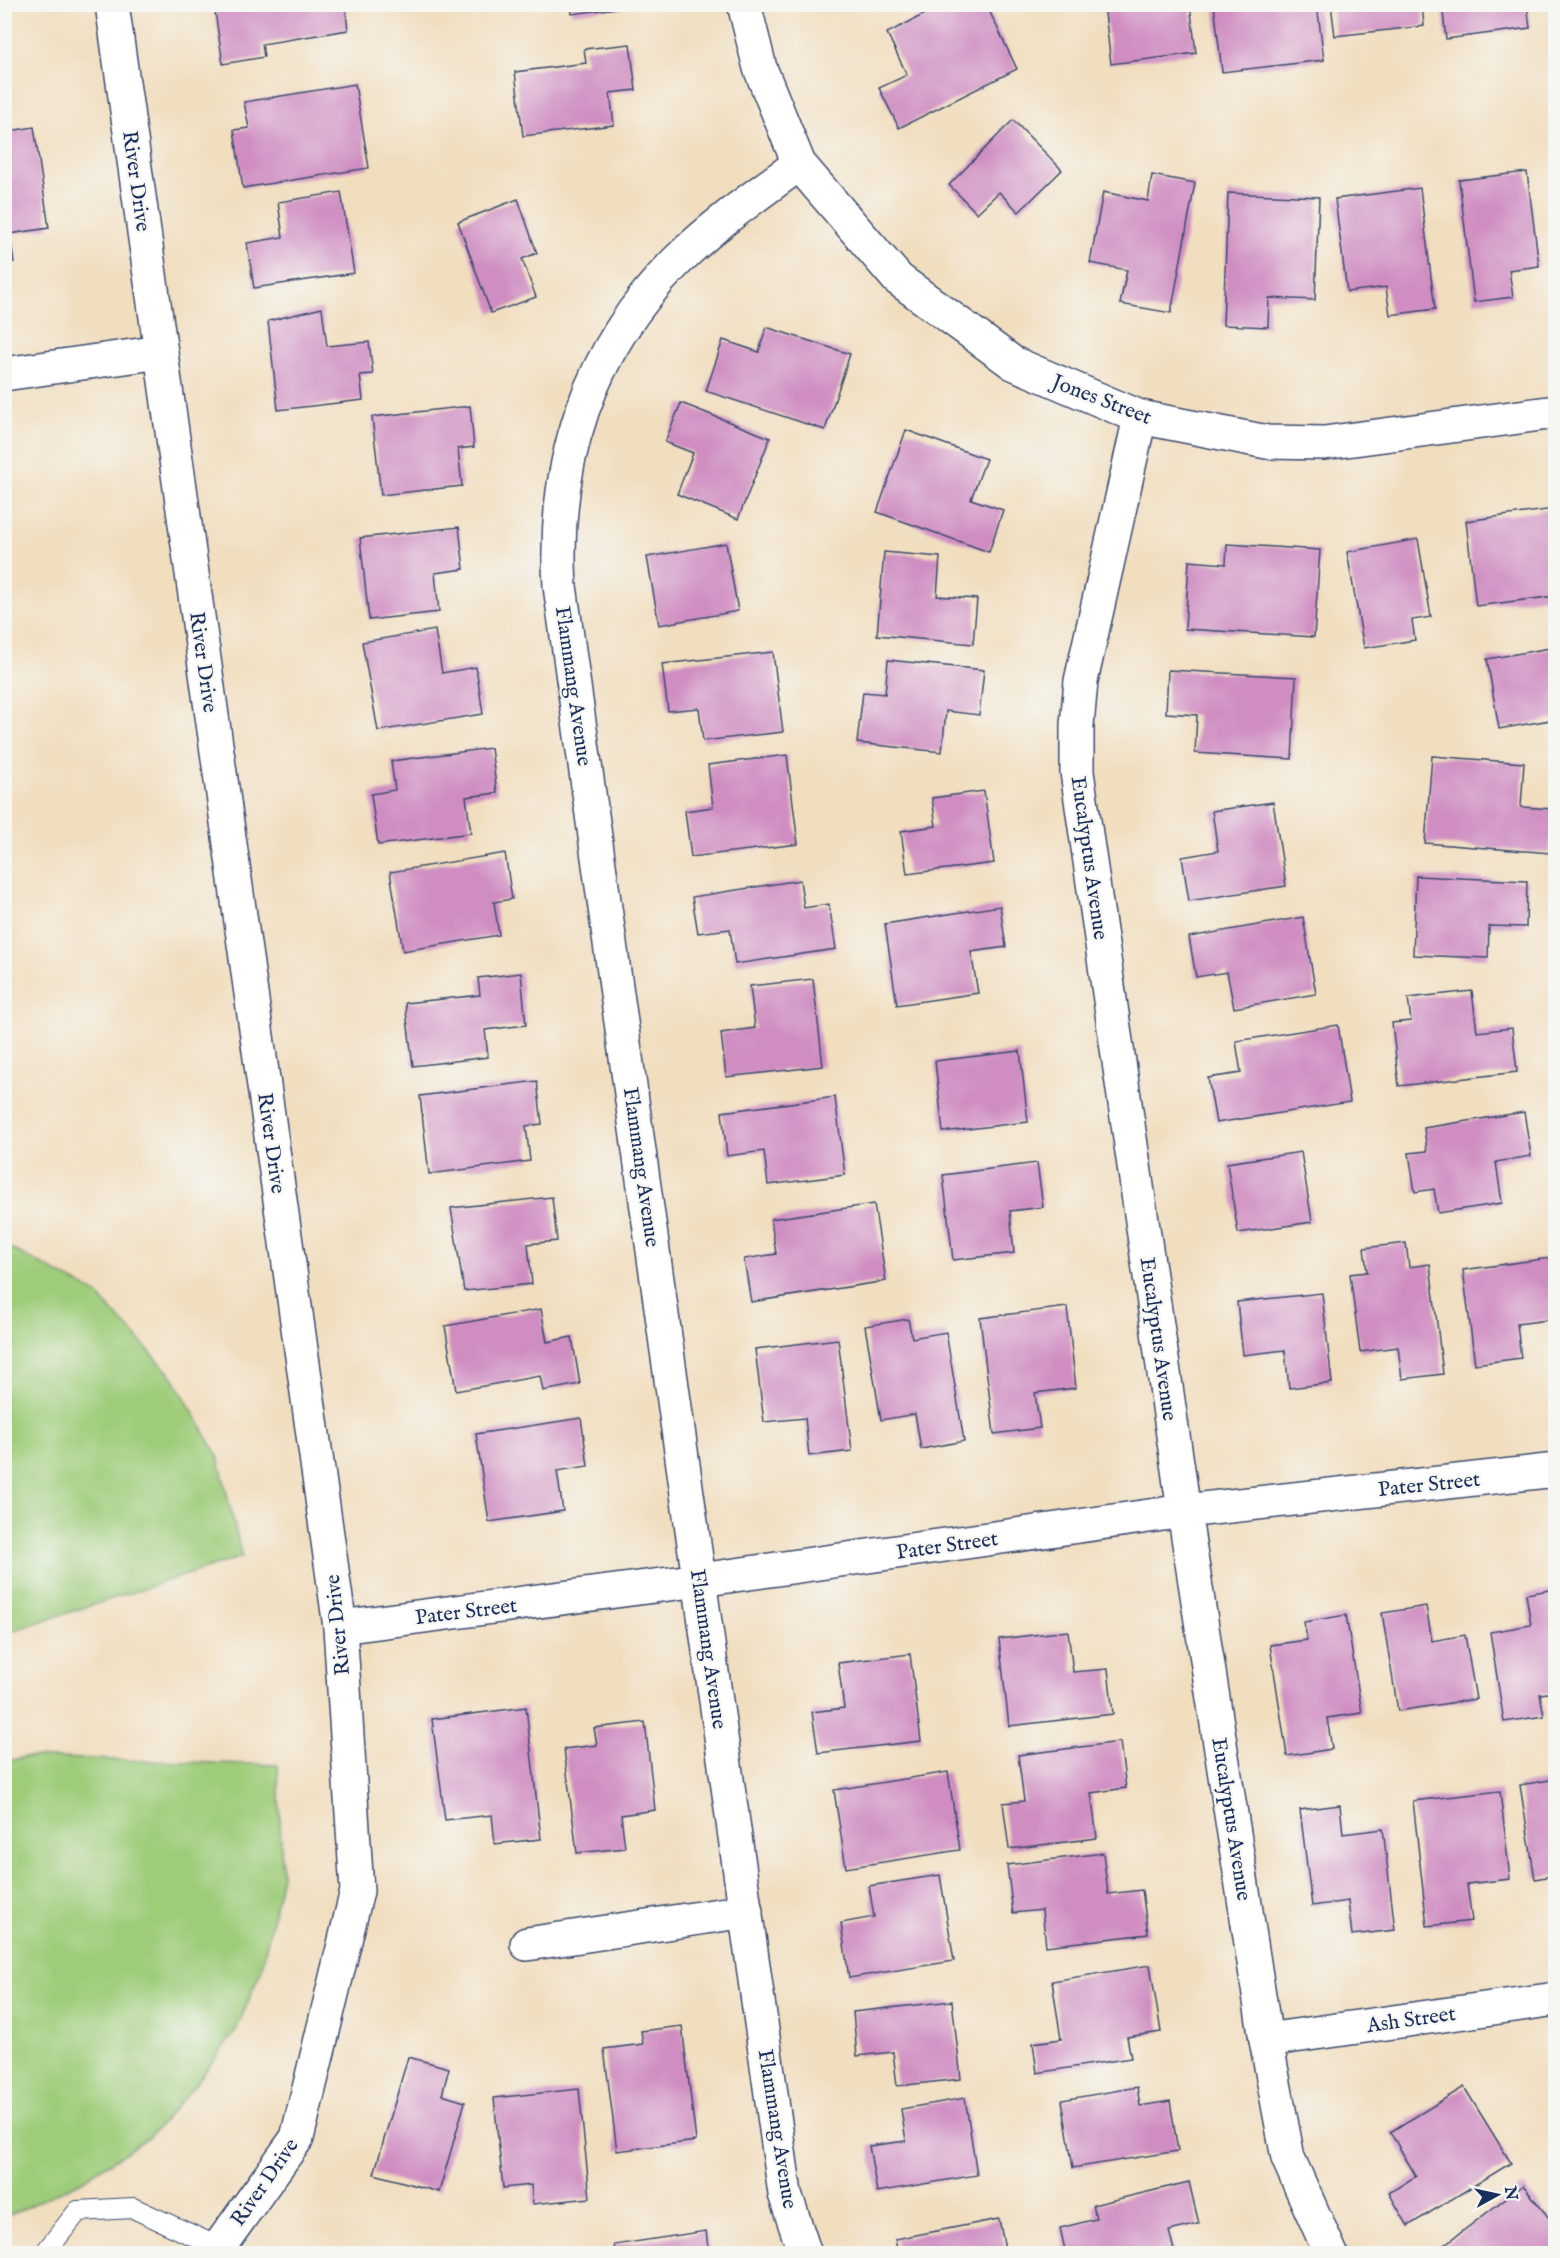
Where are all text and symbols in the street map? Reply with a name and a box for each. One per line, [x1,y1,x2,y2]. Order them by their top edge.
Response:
street label: River Drive [115,129,156,234]
street label: Jones Street [1046,368,1155,432]
street label: Flammang Avenue [548,605,597,768]
street label: River Drive [182,610,223,715]
street label: Eucalyptus Avenue [1064,775,1113,942]
street label: Flammang Avenue [616,1086,665,1249]
street label: River Drive [250,1091,291,1196]
street label: Eucalyptus Avenue [1133,1256,1182,1423]
street label: Pater Street [1377,1467,1481,1504]
street label: Pater Street [895,1526,1000,1567]
street label: Flammang Avenue [683,1568,732,1731]
street label: River Drive [320,1573,357,1677]
street label: Pater Street [414,1593,519,1632]
street label: Eucalyptus Avenue [1204,1736,1257,1903]
street label: Ash Street [1364,2001,1457,2040]
street label: Flammang Avenue [751,2048,803,2211]
street label: River Drive [225,2133,306,2232]
north arrow [1467,2165,1527,2225]
text: N [1499,2184,1521,2202]

